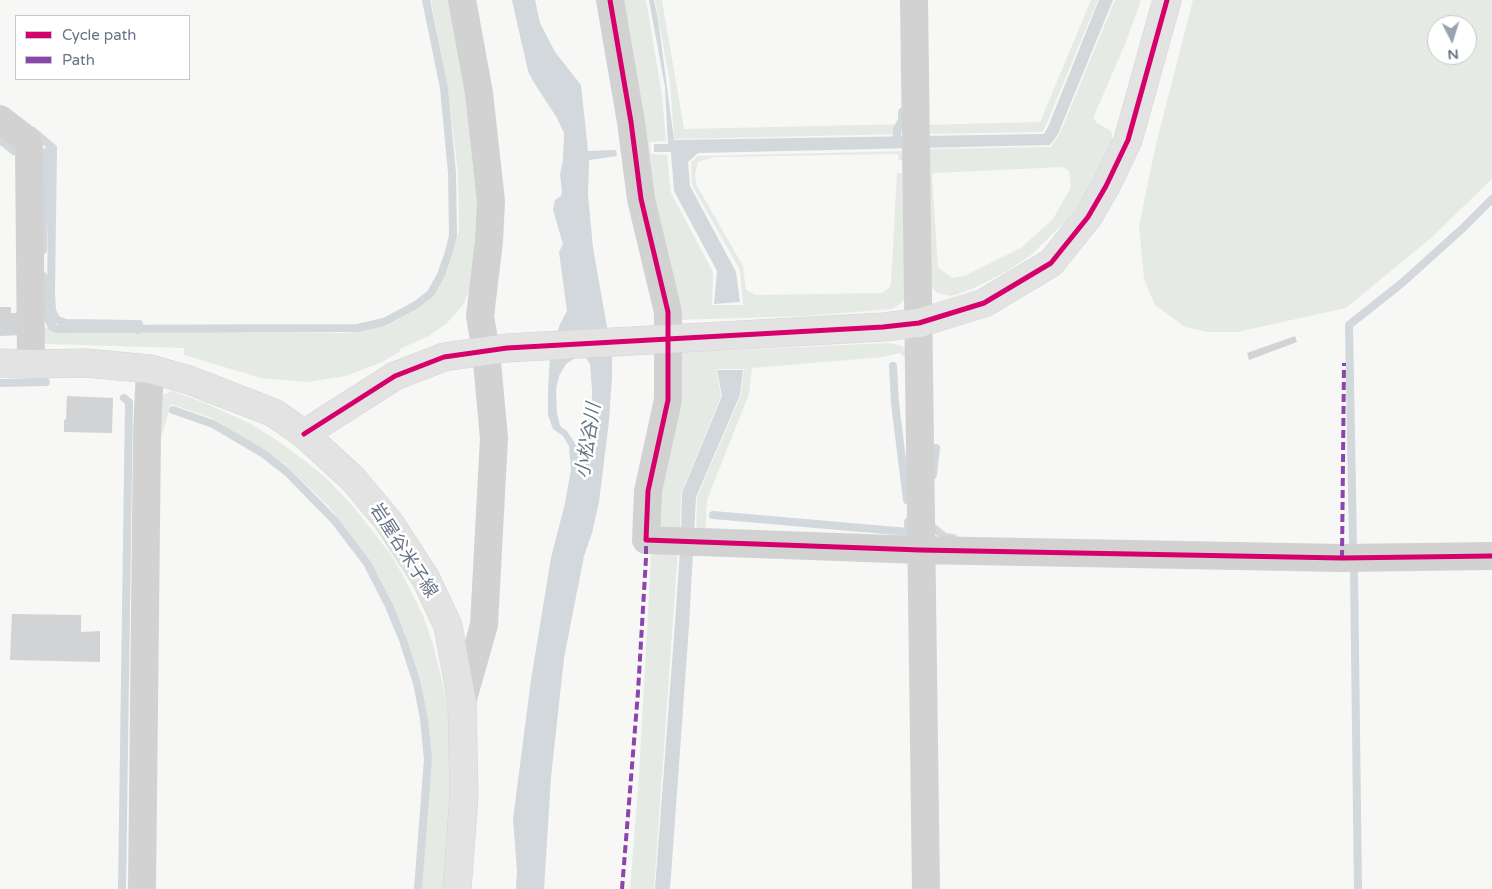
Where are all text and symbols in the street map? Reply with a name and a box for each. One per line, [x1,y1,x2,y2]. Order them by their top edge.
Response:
legend [15,15,190,80]
north arrow [1427,15,1477,65]
text: Cycle path [62,26,136,44]
text: N [1447,45,1460,63]
text: Path [62,51,95,69]
water label: 小松谷川 [572,402,606,480]
street label: 岩屋谷米子線 [365,500,441,602]

